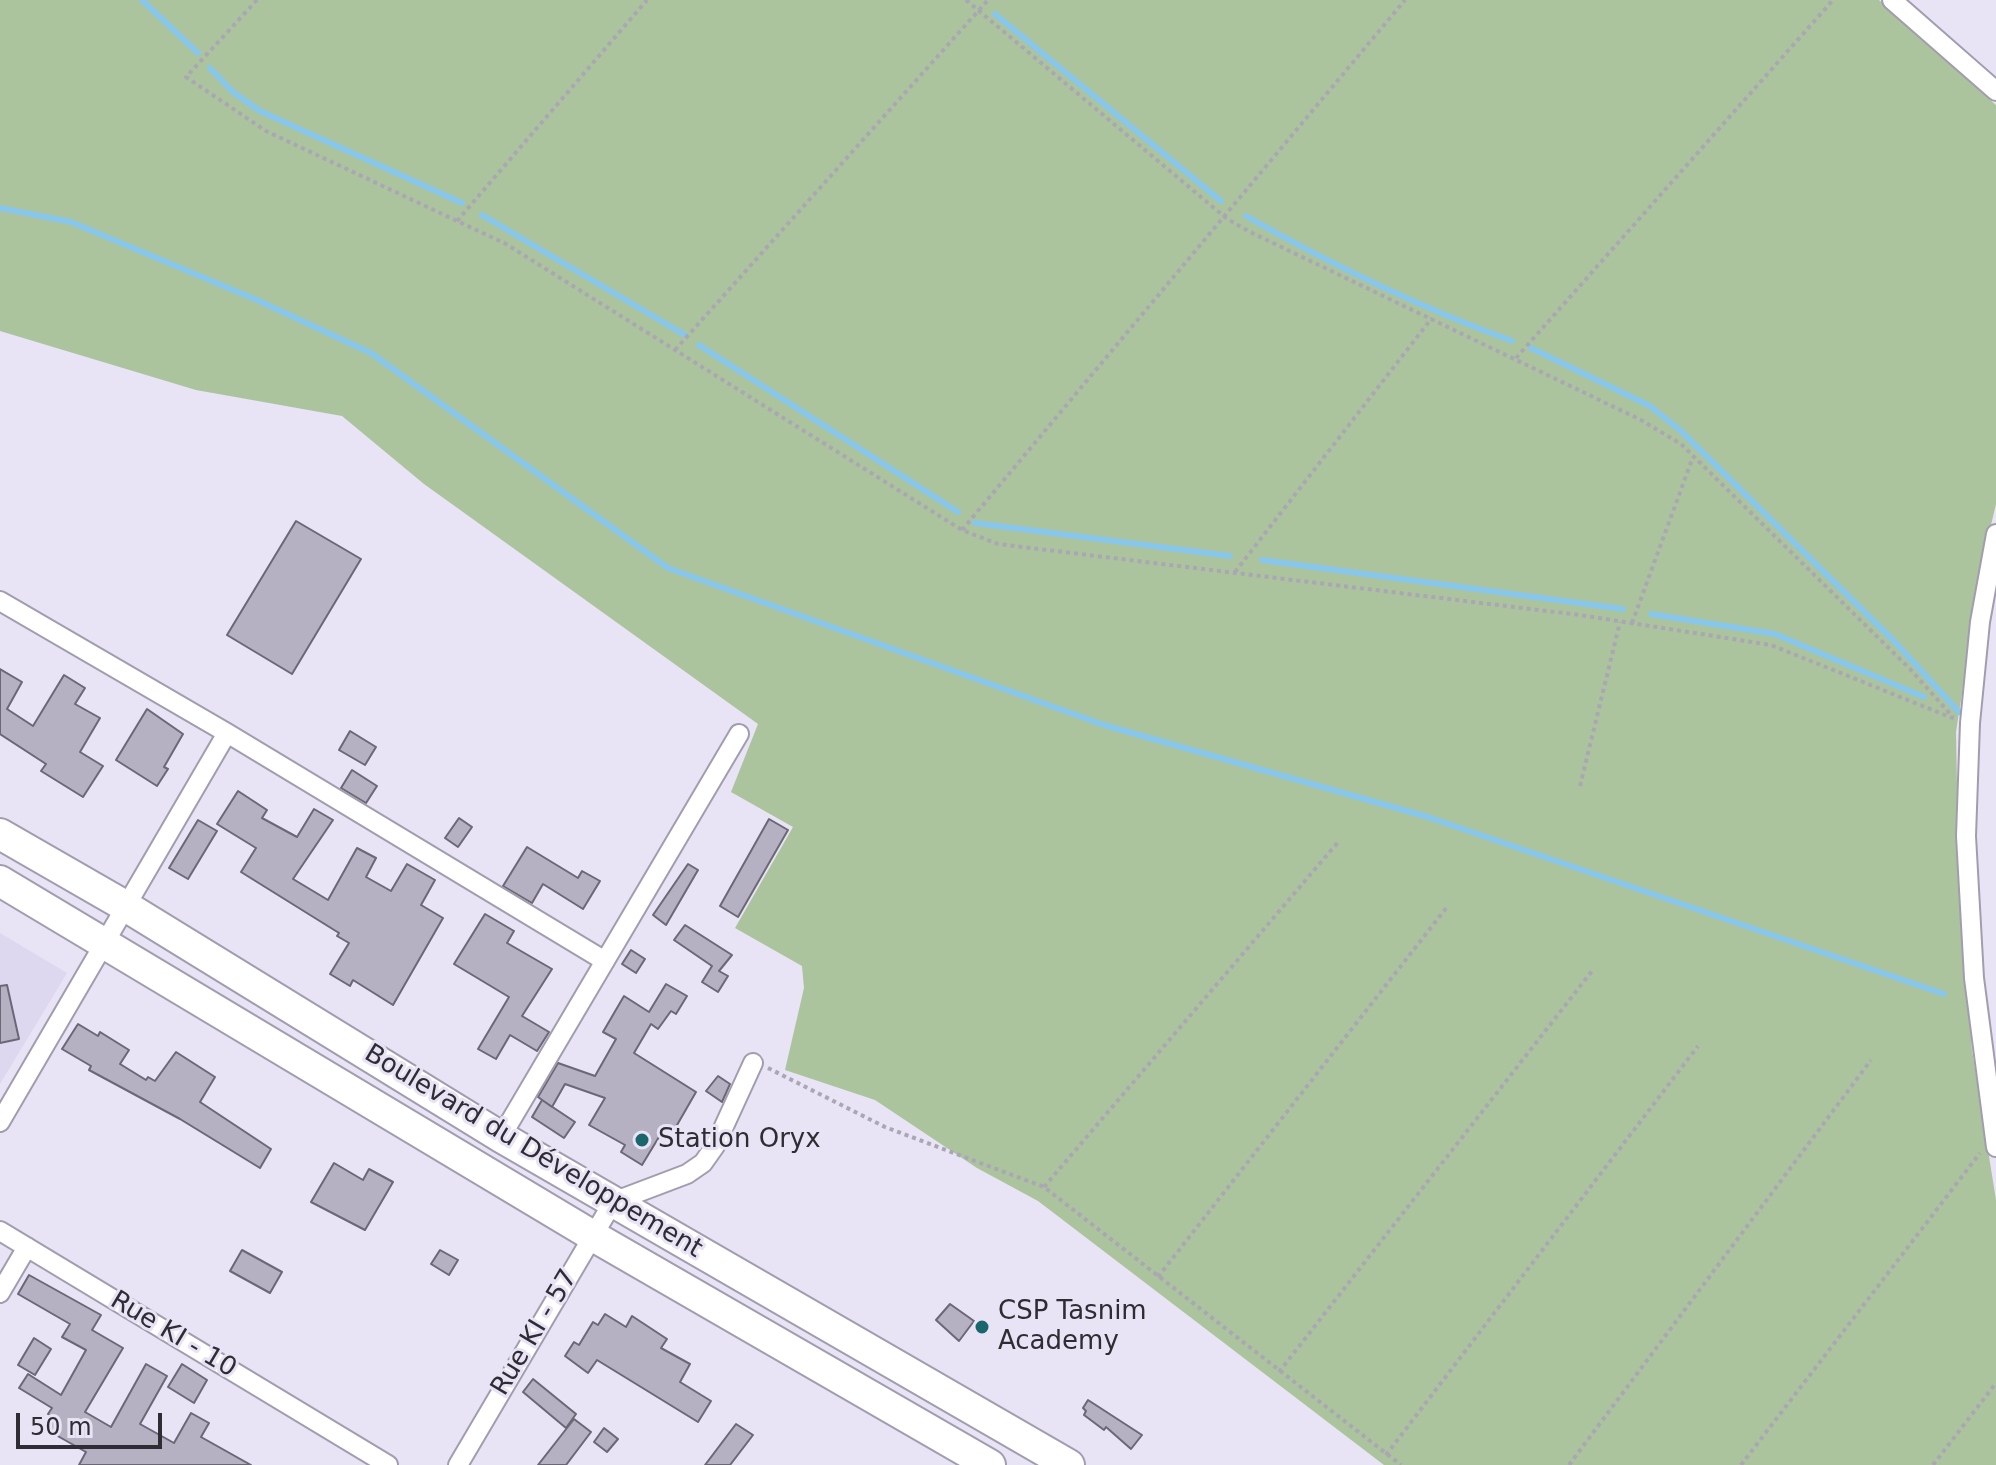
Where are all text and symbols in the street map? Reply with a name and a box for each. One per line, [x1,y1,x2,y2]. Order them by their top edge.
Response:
street label: Boulevard du Développement [358,1039,708,1265]
place label: Station Oryx [658,1124,821,1156]
marker: Station Oryx [633,1131,651,1149]
street label: Rue KI - 57 [485,1264,585,1402]
street label: Rue KI - 10 [104,1285,242,1385]
place label: CSP Tasnim Academy [998,1296,1147,1358]
marker: CSP Tasnim Academy [973,1318,991,1336]
scale bar [20,1397,166,1447]
text: 50 m [30,1413,92,1441]

